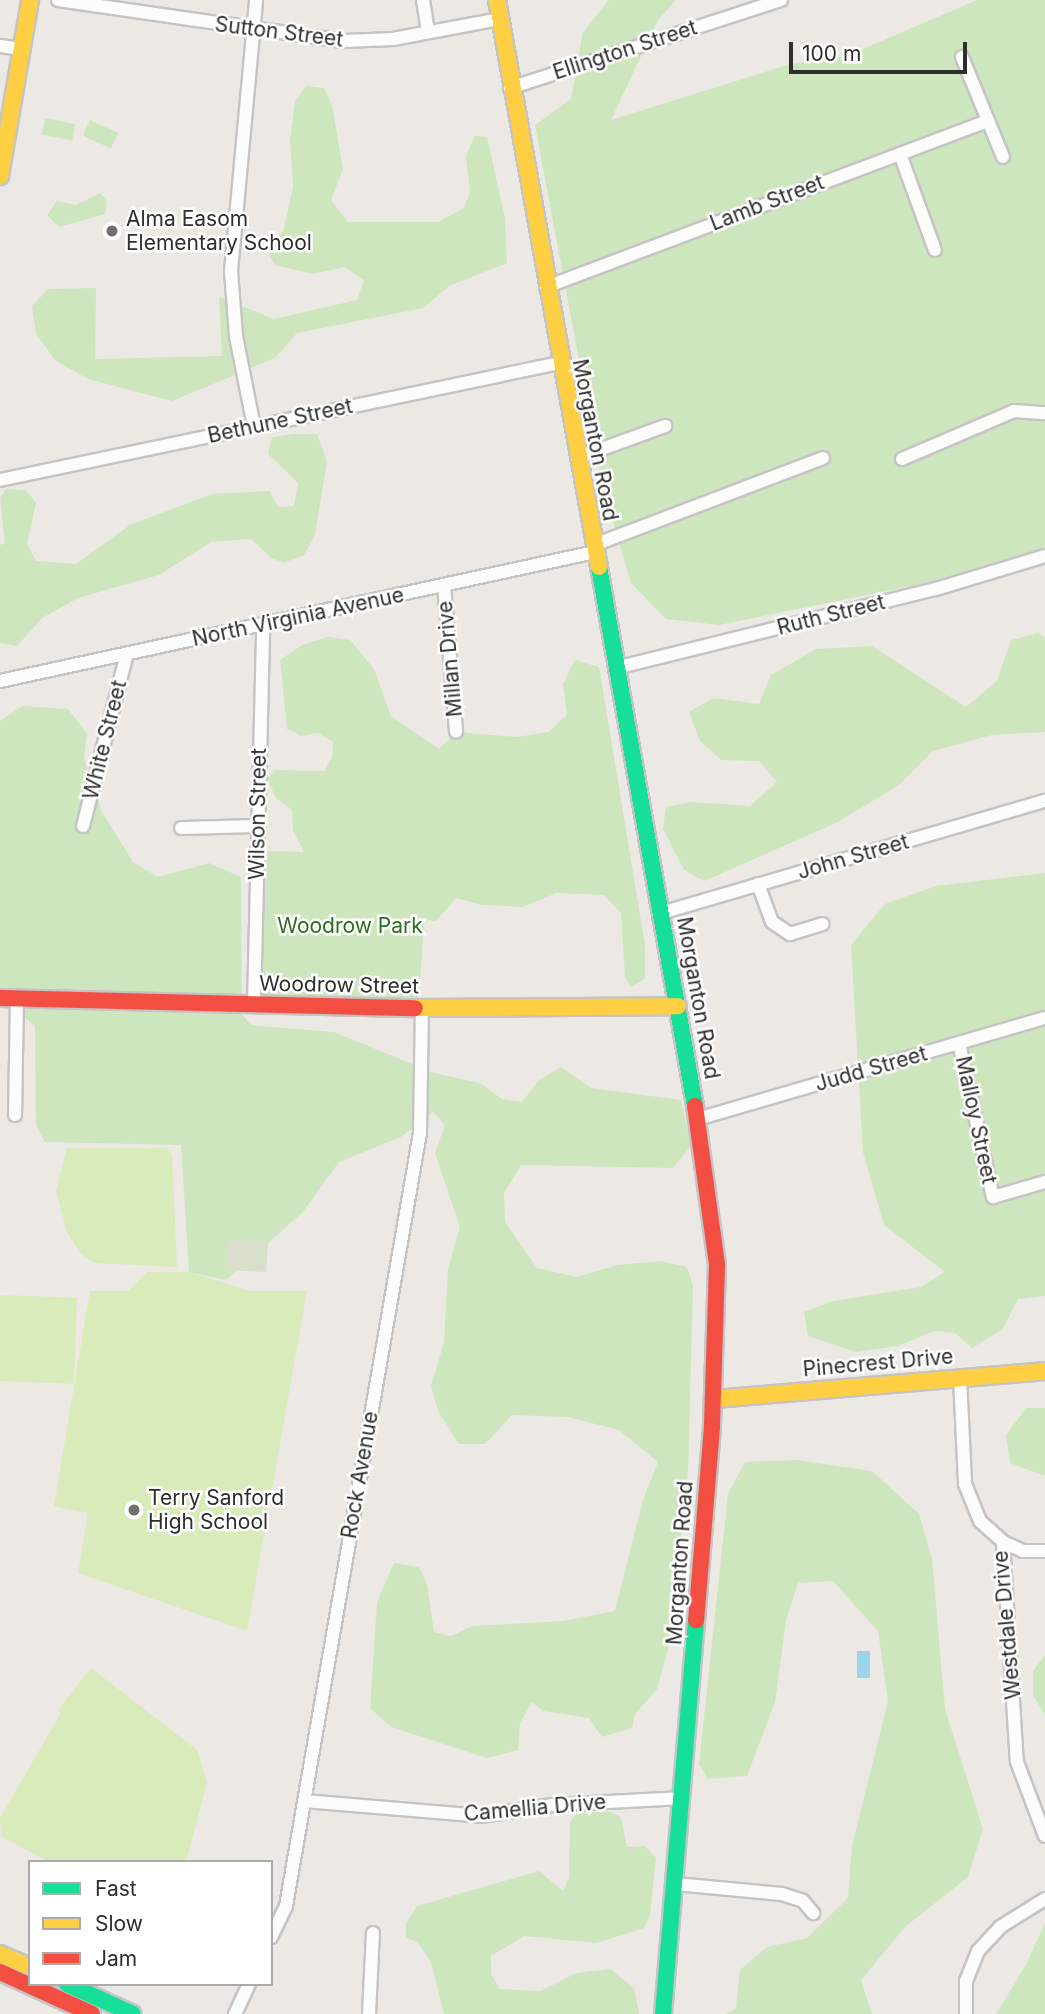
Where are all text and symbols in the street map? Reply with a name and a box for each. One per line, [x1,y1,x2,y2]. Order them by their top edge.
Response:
street label: Sutton Street [213,12,345,52]
street label: Ellington Street [550,15,700,85]
scale bar [793,28,972,72]
text: 100 m [802,41,861,66]
street label: Lamb Street [706,170,828,236]
place label: Alma Easom Elementary School [126,206,312,256]
marker: Alma Easom Elementary School [104,223,120,239]
street label: Morganton Road [567,357,623,523]
street label: Bethune Street [205,393,355,449]
street label: North Virginia Avenue [190,582,406,652]
street label: Ruth Street [774,589,888,641]
street label: Millan Drive [432,600,468,718]
street label: White Street [78,678,132,802]
street label: Wilson Street [244,748,272,880]
street label: John Street [794,829,912,885]
park label: Woodrow Park [277,913,423,939]
street label: Morganton Road [671,915,725,1081]
street label: Woodrow Street [259,971,419,999]
street label: Judd Street [812,1041,930,1097]
street label: Malloy Street [950,1054,1002,1186]
street label: Pinecrest Drive [802,1344,954,1382]
street label: Rock Avenue [336,1409,384,1541]
street label: Morganton Road [662,1480,698,1646]
place label: Terry Sanford High School [148,1485,284,1535]
marker: Terry Sanford High School [126,1502,142,1518]
street label: Westdale Drive [988,1549,1026,1701]
street label: Camellia Drive [463,1789,607,1827]
legend [28,1860,273,1986]
text: Fast [95,1876,137,1901]
text: Slow [95,1911,143,1936]
text: Jam [95,1946,137,1971]

